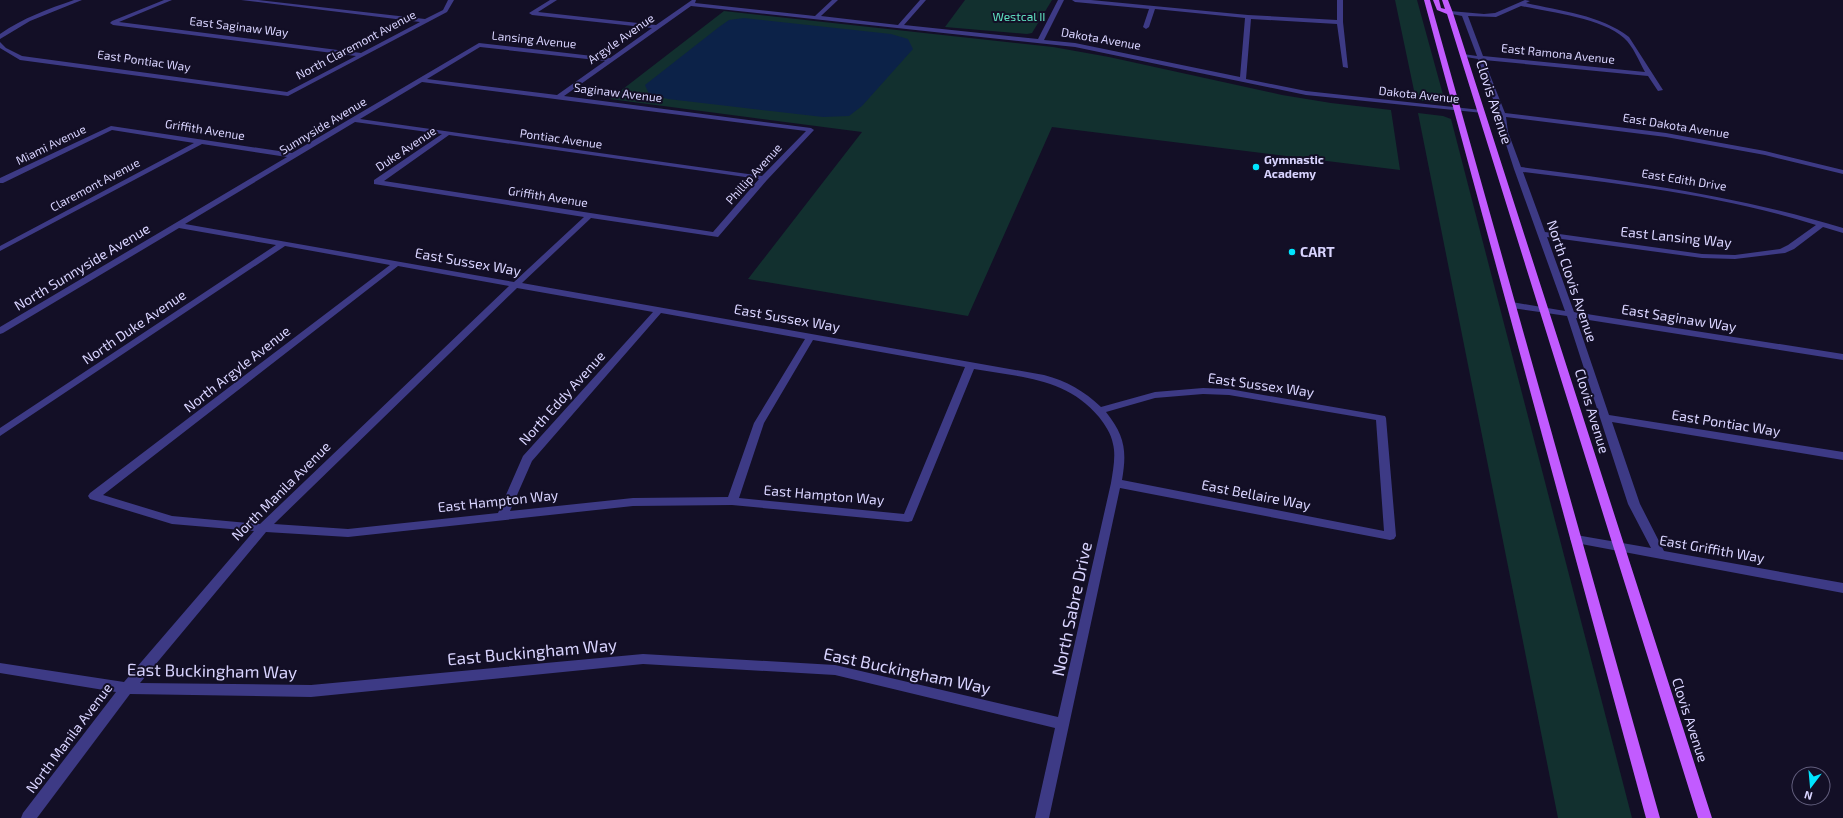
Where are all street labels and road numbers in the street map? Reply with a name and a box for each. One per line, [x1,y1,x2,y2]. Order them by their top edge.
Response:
street label: North Claremont Avenue [293,7,418,82]
street label: Argyle Avenue [585,10,656,66]
street label: East Saginaw Way [189,13,290,39]
street label: Dakota Avenue [1060,24,1142,52]
street label: Lansing Avenue [491,28,577,50]
street label: East Ramona Avenue [1501,40,1616,66]
street label: East Pontiac Way [97,47,192,74]
street label: Clovis Avenue [1473,58,1516,146]
street label: Saginaw Avenue [573,80,663,104]
street label: Dakota Avenue [1378,83,1460,105]
street label: Sunnyside Avenue [277,94,368,157]
street label: East Dakota Avenue [1622,110,1730,140]
street label: Griffith Avenue [164,116,246,142]
street label: Miami Avenue [13,121,88,167]
street label: Duke Avenue [373,123,438,173]
street label: Pontiac Avenue [519,125,603,151]
street label: Phillip Avenue [722,140,784,207]
street label: Claremont Avenue [47,155,142,214]
street label: East Edith Drive [1641,165,1728,193]
street label: Griffith Avenue [507,183,589,209]
street label: North Clovis Avenue [1544,218,1601,344]
street label: North Sunnyside Avenue [11,219,153,314]
street label: East Lansing Way [1620,222,1733,251]
street label: East Sussex Way [414,244,523,279]
street label: North Duke Avenue [79,286,189,368]
street label: East Sussex Way [733,300,842,335]
street label: East Saginaw Way [1620,300,1738,335]
street label: North Argyle Avenue [180,322,293,415]
street label: North Eddy Avenue [515,347,608,448]
street label: Clovis Avenue [1572,366,1613,455]
street label: East Sussex Way [1207,369,1316,400]
street label: East Pontiac Way [1671,406,1782,440]
street label: North Manila Avenue [228,438,334,544]
street label: East Bellaire Way [1200,476,1313,514]
street label: East Hampton Way [763,481,886,508]
street label: East Hampton Way [437,486,560,515]
street label: East Griffith Way [1658,531,1767,566]
street label: North Sabre Drive [1047,540,1095,678]
street label: East Buckingham Way [446,634,618,669]
street label: East Buckingham Way [822,643,993,699]
street label: East Buckingham Way [127,659,297,682]
street label: Clovis Avenue [1669,676,1712,764]
street label: North Manila Avenue [22,679,115,796]

